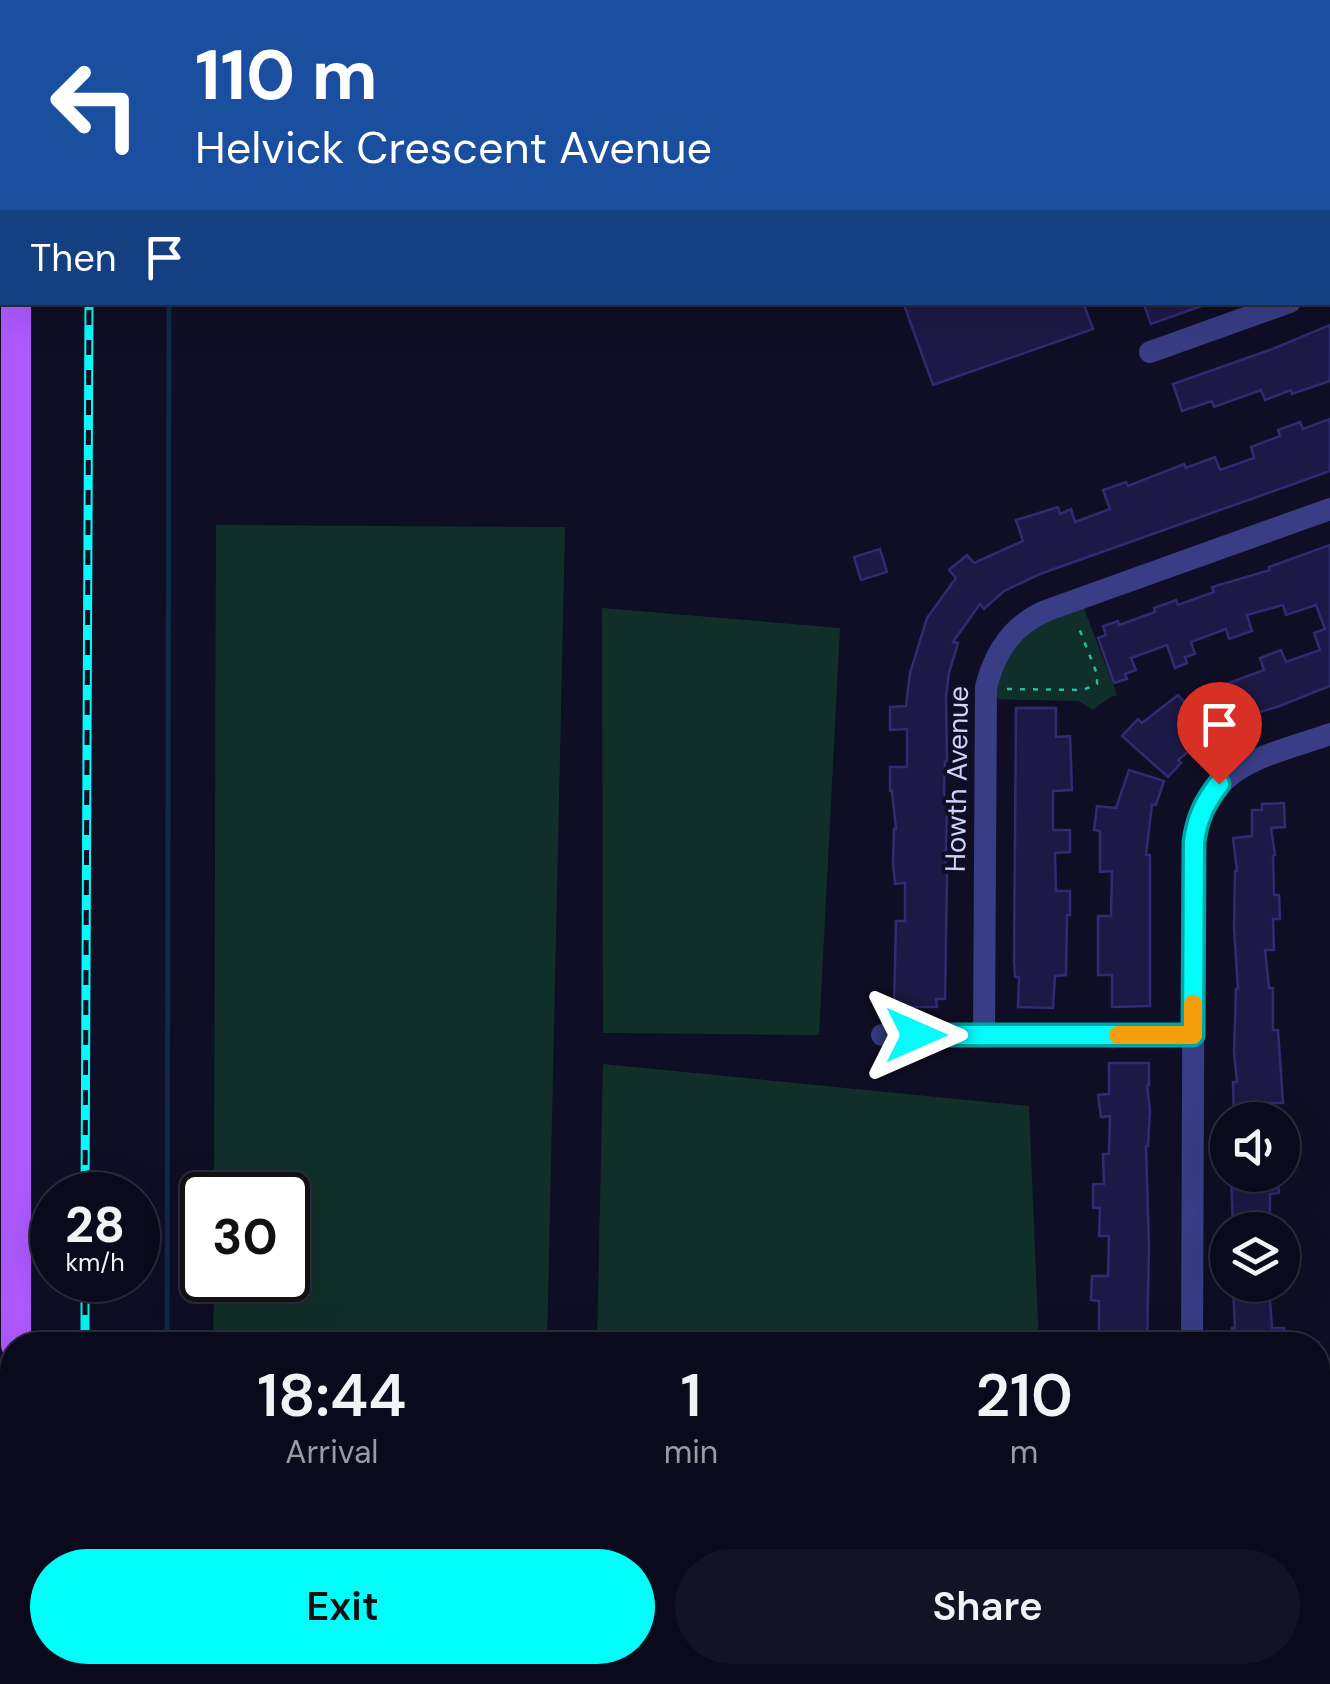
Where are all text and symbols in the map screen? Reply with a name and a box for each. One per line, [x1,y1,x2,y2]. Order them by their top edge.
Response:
text: 110 m [195,30,378,121]
icon: left [30,40,160,170]
text: Helvick Crescent Avenue [195,118,712,177]
icon: arrive [137,230,192,285]
text: Then [30,233,117,283]
pin [1177,682,1262,785]
street label: Howth Avenue [937,686,977,872]
icon: arrive [1192,697,1247,752]
position arrow [864,983,968,1087]
map controls [1210,1102,1300,1302]
button: sound [1210,1102,1300,1192]
speed limit sign: 30 [180,1172,310,1302]
text: 28 [65,1192,125,1258]
button: layers [1210,1212,1300,1302]
text: km/h [65,1246,125,1279]
text: 18:44 [257,1356,406,1435]
text: 1 [680,1356,701,1435]
text: 210 [975,1356,1073,1435]
text: Arrival [285,1431,378,1473]
text: min [664,1431,718,1473]
text: m [1010,1431,1038,1473]
button: Exit [30,1549,655,1664]
button: Share [675,1549,1300,1664]

